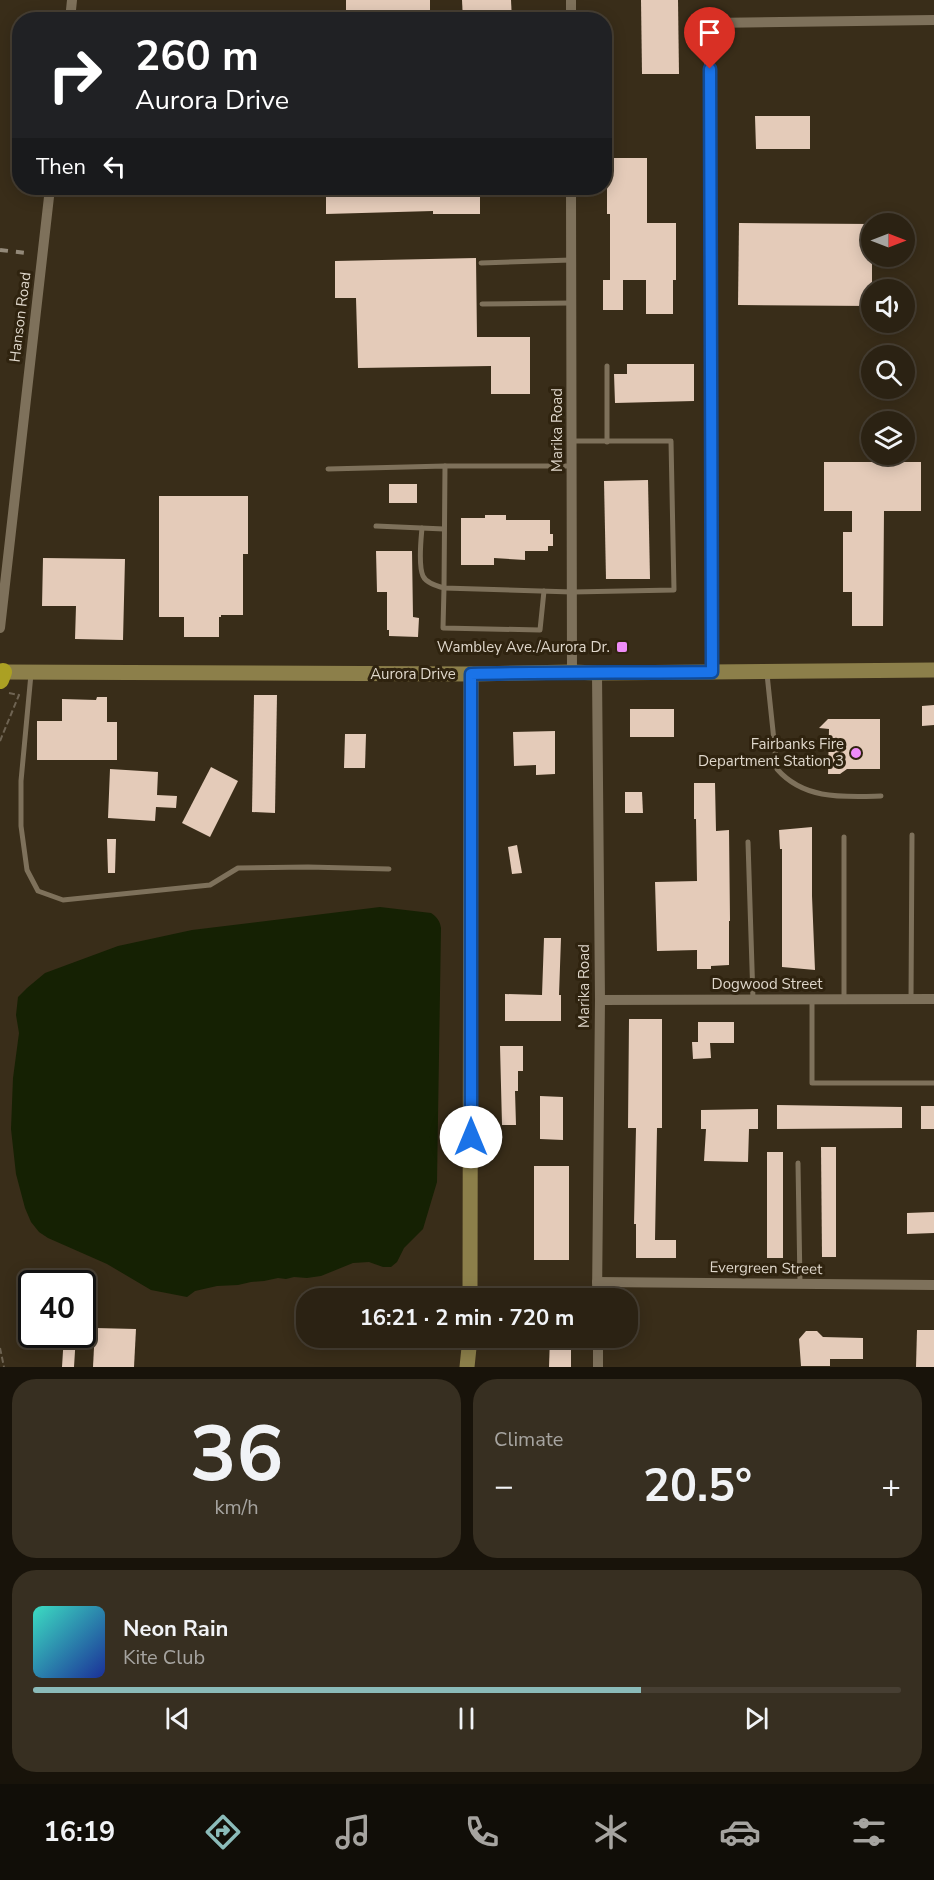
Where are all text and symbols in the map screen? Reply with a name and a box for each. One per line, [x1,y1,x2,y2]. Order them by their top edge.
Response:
pin [684,7,735,69]
icon: arrive [693,16,726,49]
text: 260 m [135,28,259,85]
icon: right [36,36,114,114]
text: Aurora Drive [135,82,289,119]
icon: left [98,150,131,183]
text: Then [36,152,86,182]
north arrow [861,213,915,267]
map controls [861,213,915,465]
street label: Hanson Road [5,271,35,363]
button: sound [861,279,915,333]
button: search [861,345,915,399]
street label: Marika Road [547,388,567,472]
button: layers [861,411,915,465]
place label: Wambley Ave./Aurora Dr. [437,637,610,657]
marker: Wambley Ave./Aurora Dr. [615,640,629,654]
street label: Aurora Drive [370,664,456,684]
place label: Fairbanks Fire Department Station 3 [698,734,844,771]
marker: Fairbanks Fire Department Station 3 [849,746,863,760]
street label: Marika Road [574,944,594,1028]
street label: Dogwood Street [712,974,823,994]
position arrow [439,1105,503,1169]
street label: Evergreen Street [709,1257,823,1279]
speed limit sign: 40 [18,1270,96,1348]
text: 16:21 · 2 min · 720 m [360,1303,574,1333]
text: 36 [190,1401,283,1508]
text: Climate [494,1426,563,1453]
text: 20.5° [643,1456,752,1517]
text: − [494,1464,514,1509]
text: + [881,1464,901,1509]
text: km/h [214,1494,259,1521]
text: Neon Rain [123,1614,228,1644]
text: Kite Club [123,1644,205,1671]
icon: previous [161,1702,194,1735]
icon: pause [450,1702,483,1735]
icon: next [740,1702,773,1735]
icon: directions [202,1811,244,1853]
icon: music [332,1811,374,1853]
icon: phone [461,1811,503,1853]
icon: climate [590,1811,632,1853]
icon: car [719,1811,761,1853]
icon: filters [848,1811,890,1853]
text: 16:19 [44,1814,115,1851]

